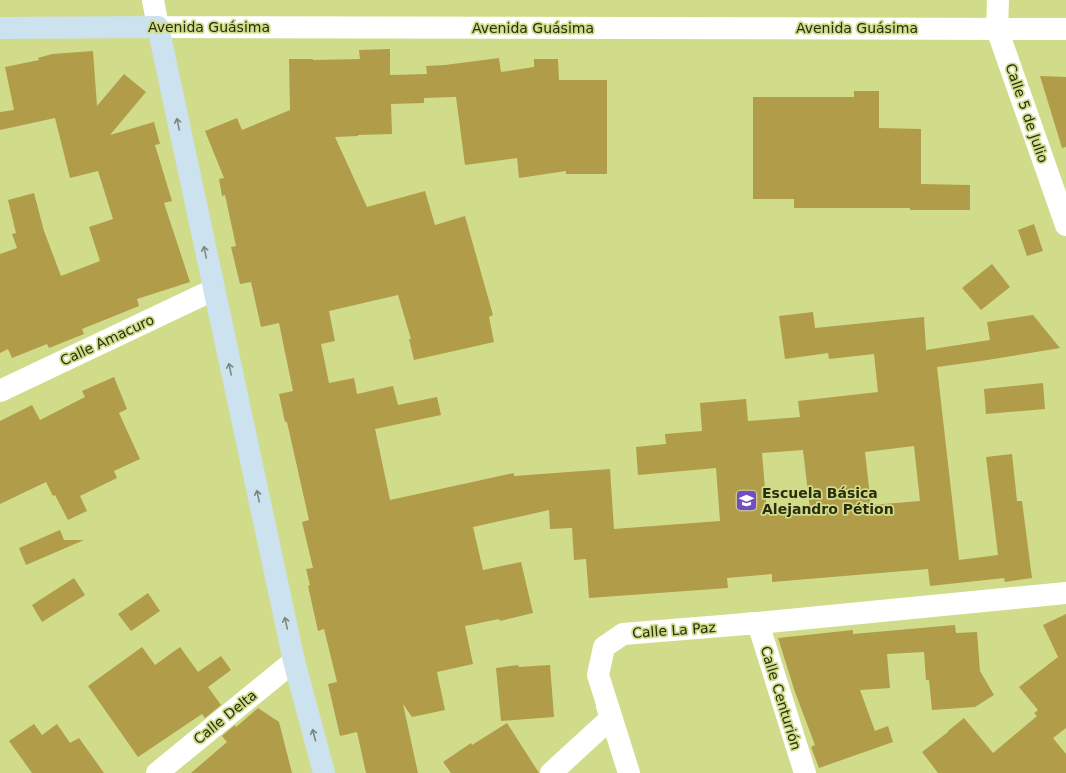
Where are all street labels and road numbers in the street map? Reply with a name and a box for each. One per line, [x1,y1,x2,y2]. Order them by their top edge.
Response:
street label: Avenida Guásima [148,19,270,35]
street label: Avenida Guásima [472,20,594,36]
street label: Avenida Guásima [796,20,918,36]
street label: Calle 5 de Julio [1003,61,1051,165]
street label: Calle Amacuro [58,311,156,369]
street label: Calle La Paz [632,619,716,641]
street label: Calle Centurión [758,644,804,752]
street label: Calle Delta [190,687,260,747]

